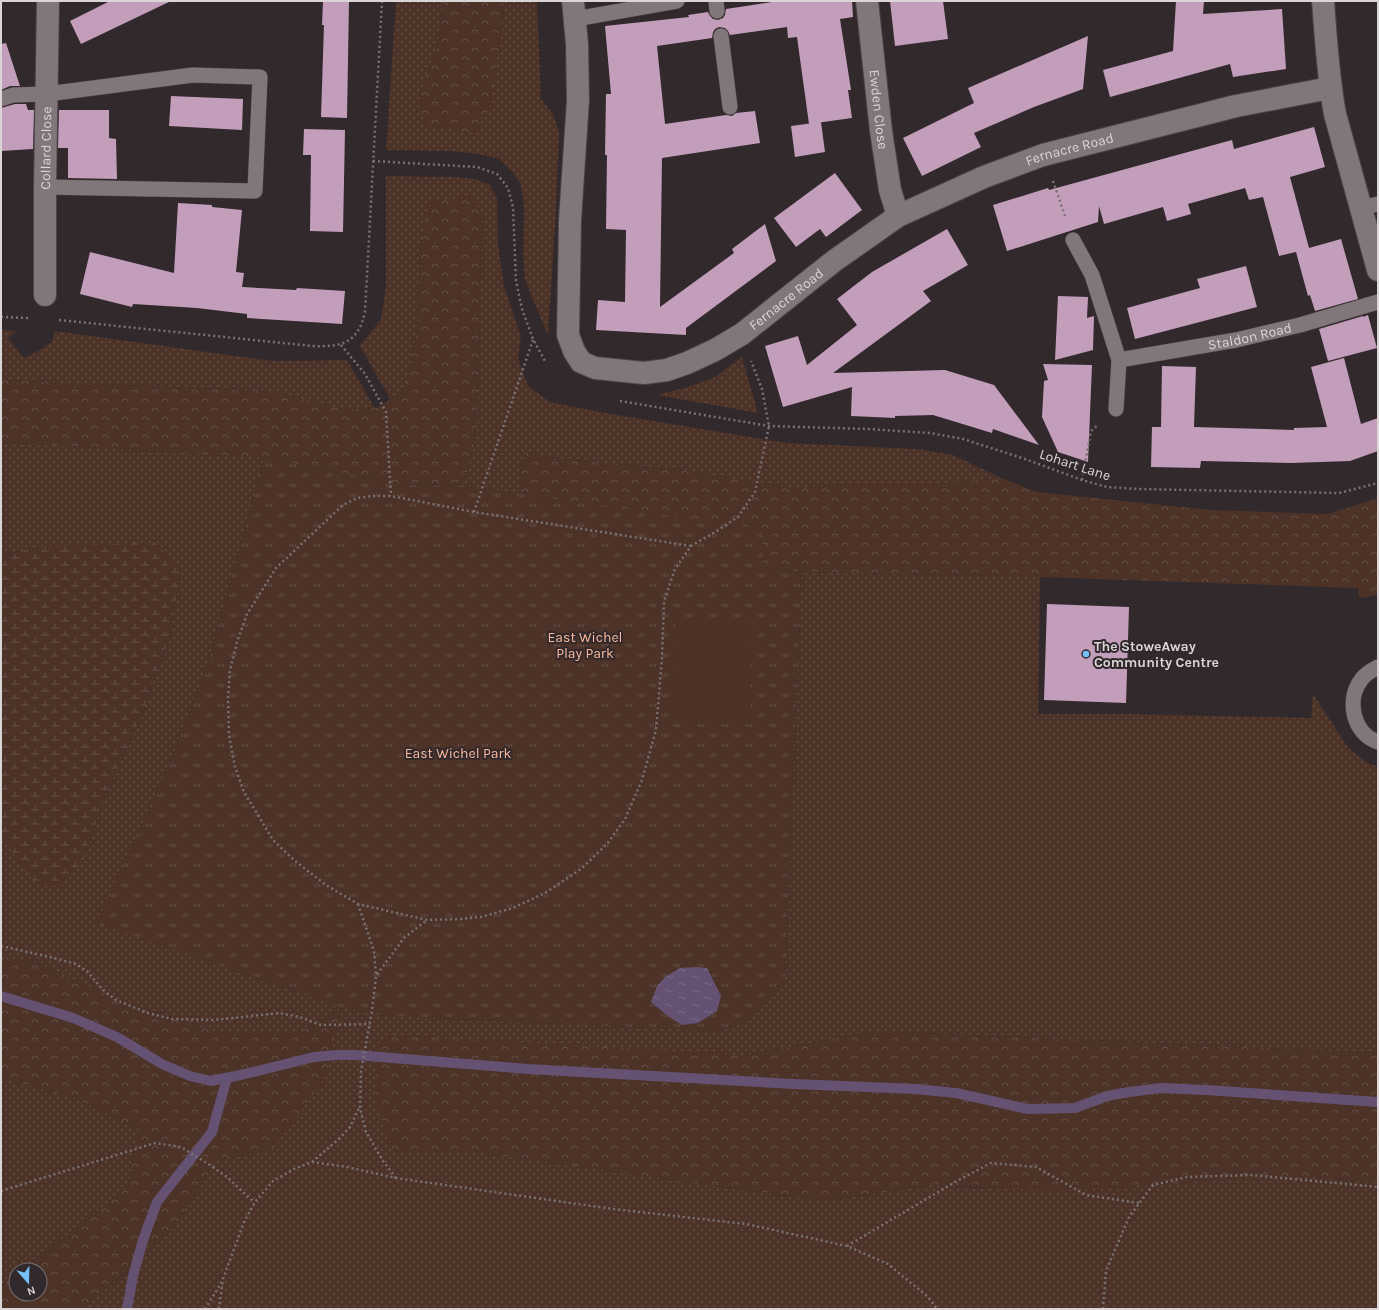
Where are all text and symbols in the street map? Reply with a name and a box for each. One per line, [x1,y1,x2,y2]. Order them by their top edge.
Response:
street label: Ewden Close [866,69,892,150]
street label: Collard Close [36,106,55,190]
street label: Fernacre Road [1023,129,1115,169]
street label: Fernacre Road [745,264,827,334]
street label: Staldon Road [1207,319,1293,353]
street label: Lohart Lane [1037,445,1113,485]
park label: East Wichel Play Park [548,629,623,662]
place label: The StoweAway Community Centre [1094,638,1219,671]
marker: The StoweAway Community Centre [1081,649,1091,659]
park label: East Wichel Park [405,745,511,762]
north arrow [8,1262,48,1302]
text: N [25,1283,37,1298]

